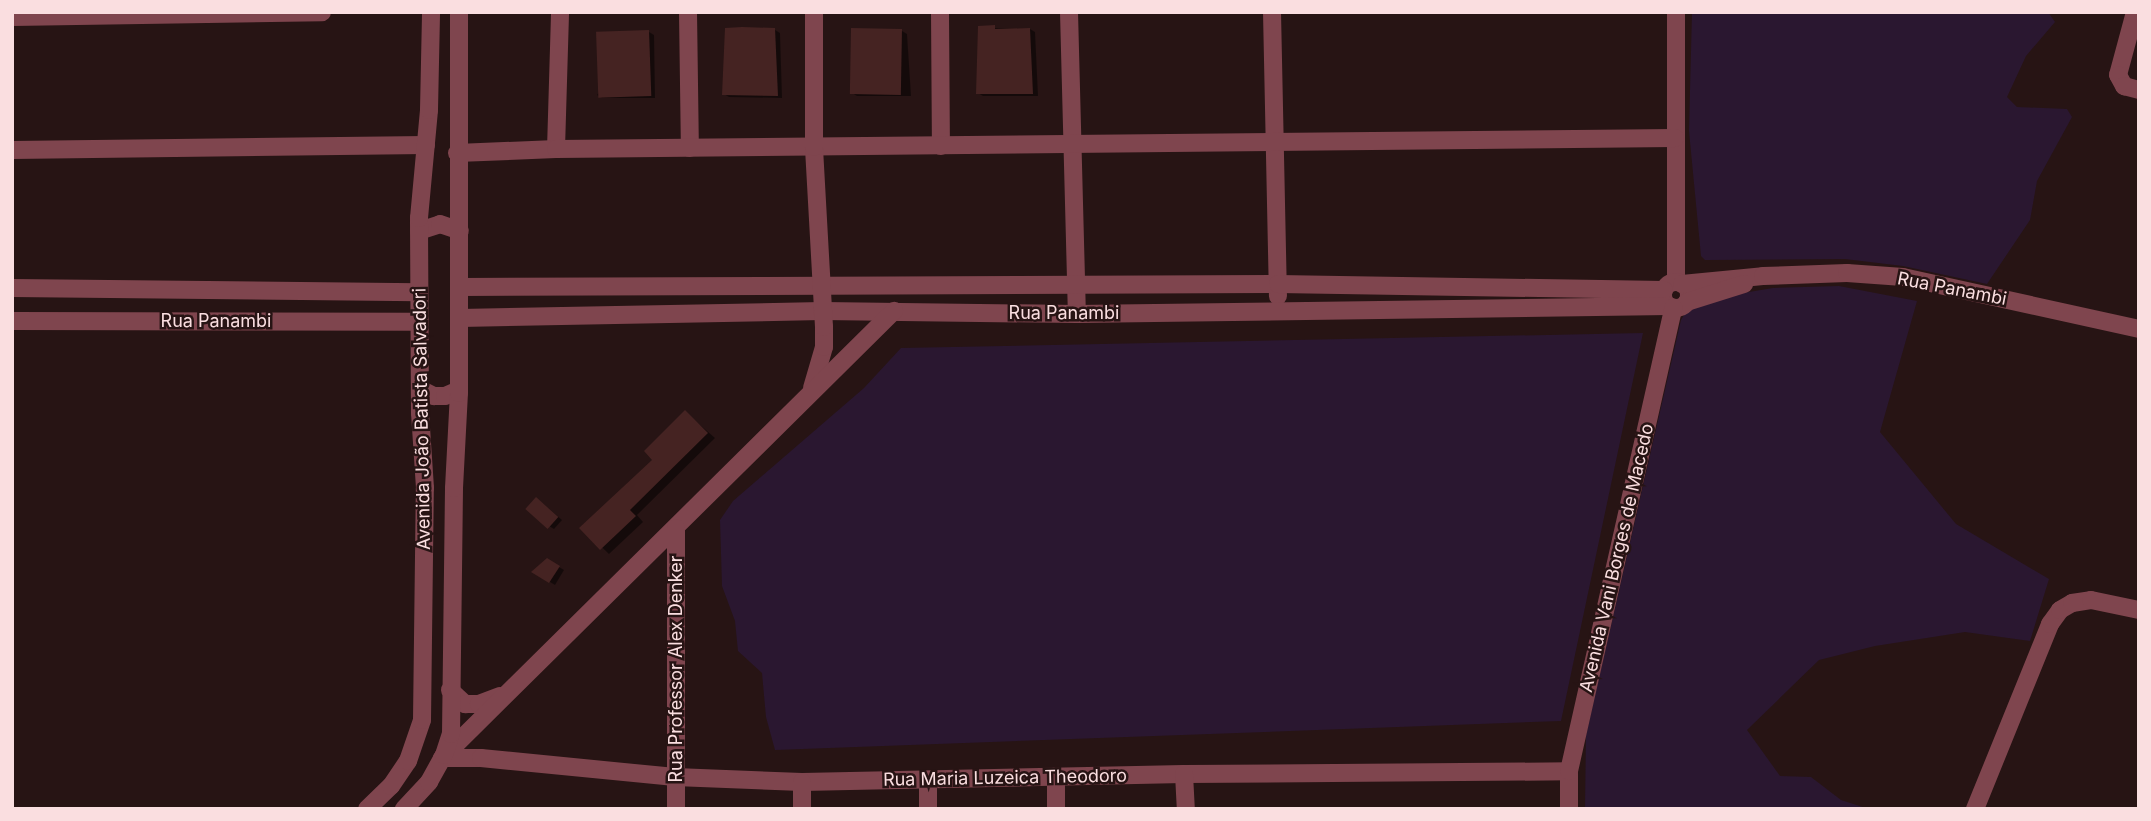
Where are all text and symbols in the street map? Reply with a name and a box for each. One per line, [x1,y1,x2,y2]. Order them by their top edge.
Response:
street label: Rua Panambi [1896,268,2008,310]
street label: Avenida João Batista Salvadori [409,288,435,550]
street label: Rua Panambi [1009,302,1119,324]
street label: Rua Panambi [161,310,271,332]
street label: Avenida Vani Borges de Macedo [1576,422,1658,694]
street label: Rua Professor Alex Denker [665,555,687,783]
street label: Rua Maria Luzeica Theodoro [883,765,1127,791]

